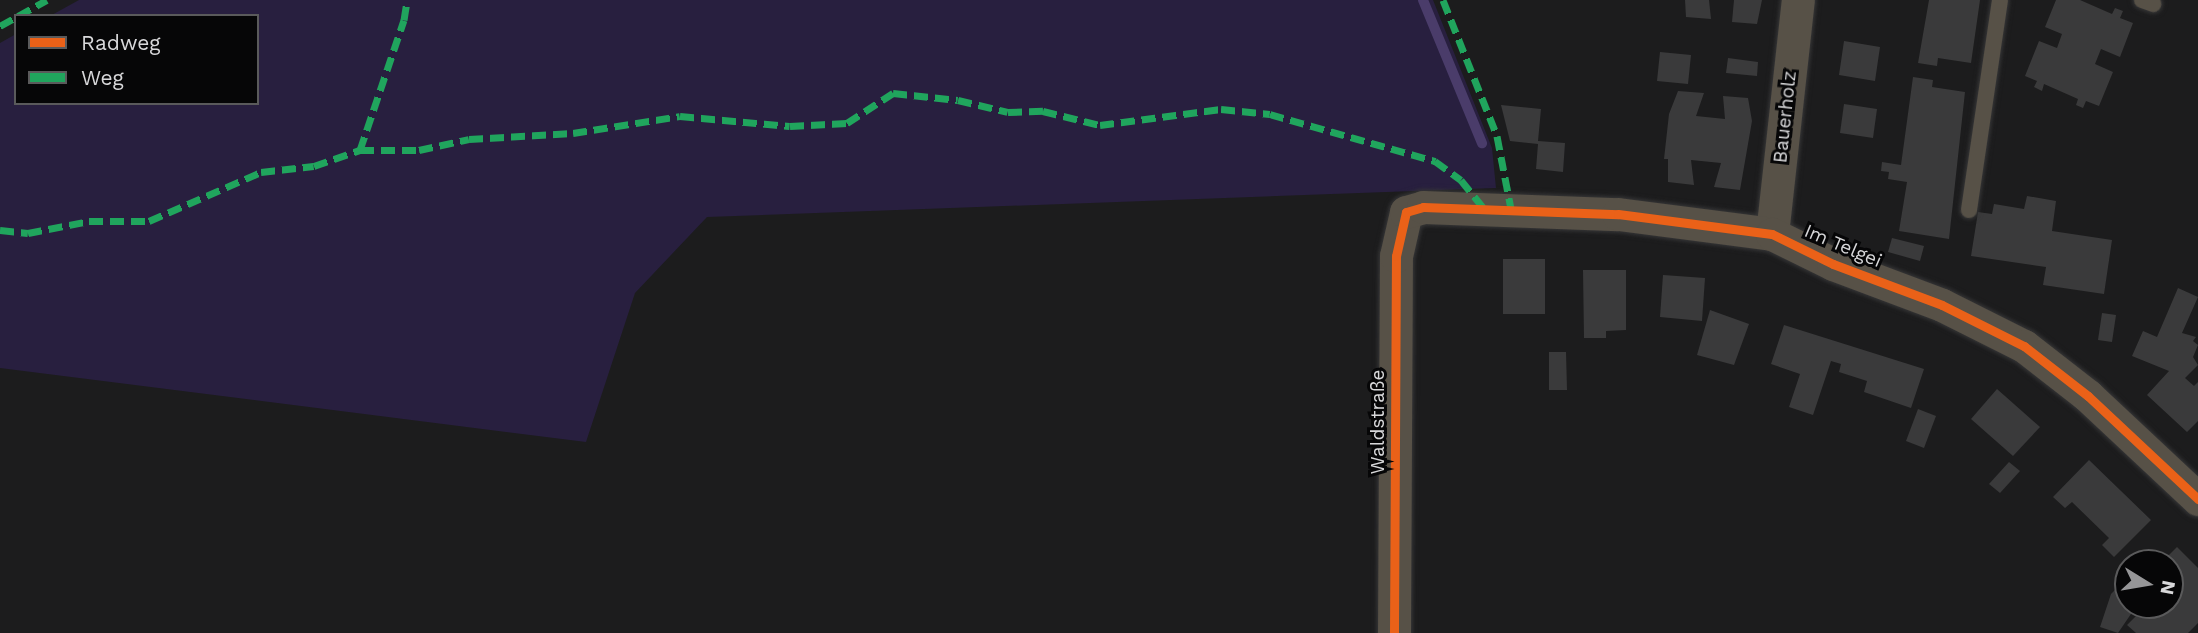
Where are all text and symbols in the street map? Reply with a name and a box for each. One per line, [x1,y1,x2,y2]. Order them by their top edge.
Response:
legend [14,14,259,105]
text: Radweg [81,30,161,55]
text: Weg [81,65,124,90]
street label: Bauerholz [1769,70,1801,164]
street label: Im Telgei [1801,219,1885,273]
street label: Waldstraße [1367,370,1389,474]
north arrow [2114,549,2184,619]
text: N [2156,579,2181,597]

